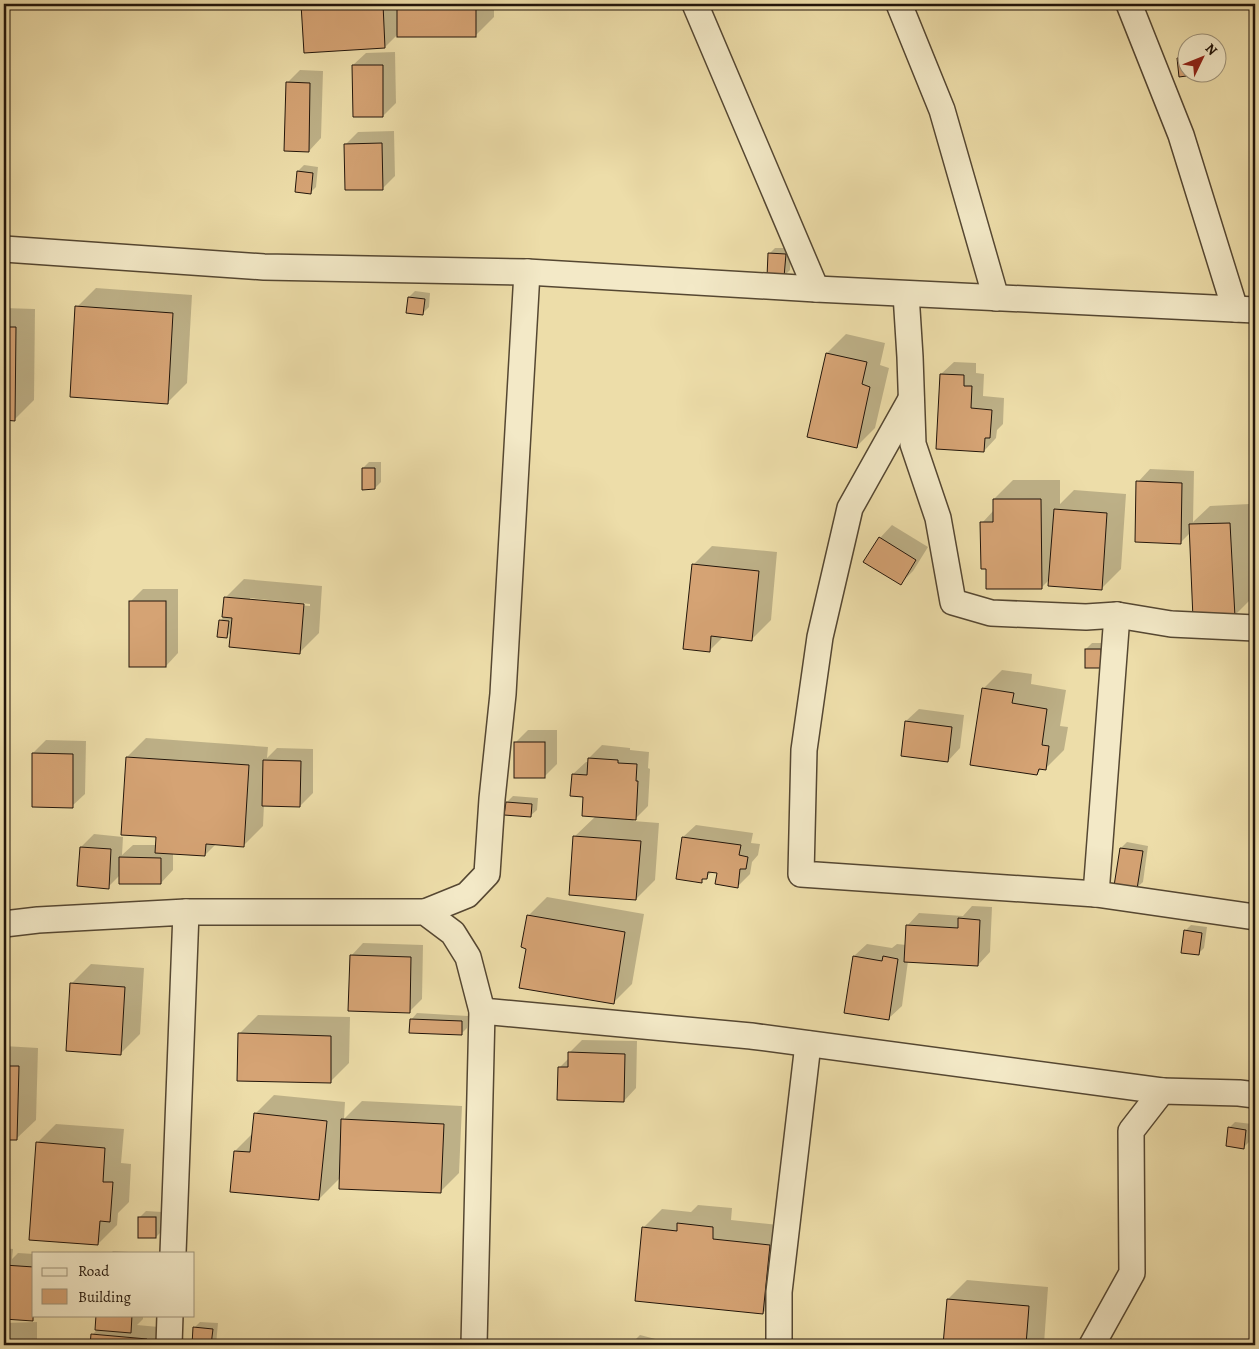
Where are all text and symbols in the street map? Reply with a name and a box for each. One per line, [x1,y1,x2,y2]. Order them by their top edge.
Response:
north arrow [1176,32,1226,82]
text: N [1201,39,1222,60]
legend [32,1252,195,1316]
text: Road [78,1261,110,1281]
text: Building [78,1287,131,1307]

